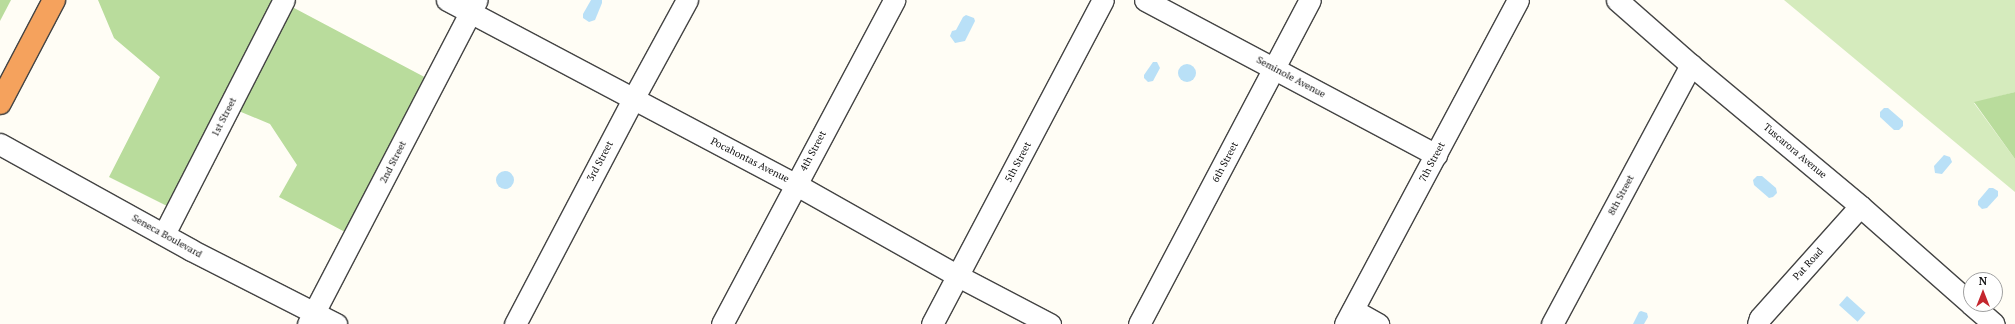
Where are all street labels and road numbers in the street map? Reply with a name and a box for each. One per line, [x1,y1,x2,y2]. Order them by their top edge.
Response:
street label: Seminole Avenue [1254,54,1328,100]
street label: 1st Street [209,95,239,139]
street label: Tuscarora Avenue [1761,121,1829,181]
street label: 4th Street [797,129,829,173]
street label: Pocahontas Avenue [709,135,791,185]
street label: 2nd Street [377,139,409,185]
street label: 3rd Street [584,139,616,183]
street label: 5th Street [1002,140,1034,184]
street label: 6th Street [1209,140,1241,184]
street label: 7th Street [1416,140,1448,184]
street label: 8th Street [1605,173,1637,217]
street label: Seneca Boulevard [130,212,204,260]
street label: Pat Road [1790,245,1826,283]

